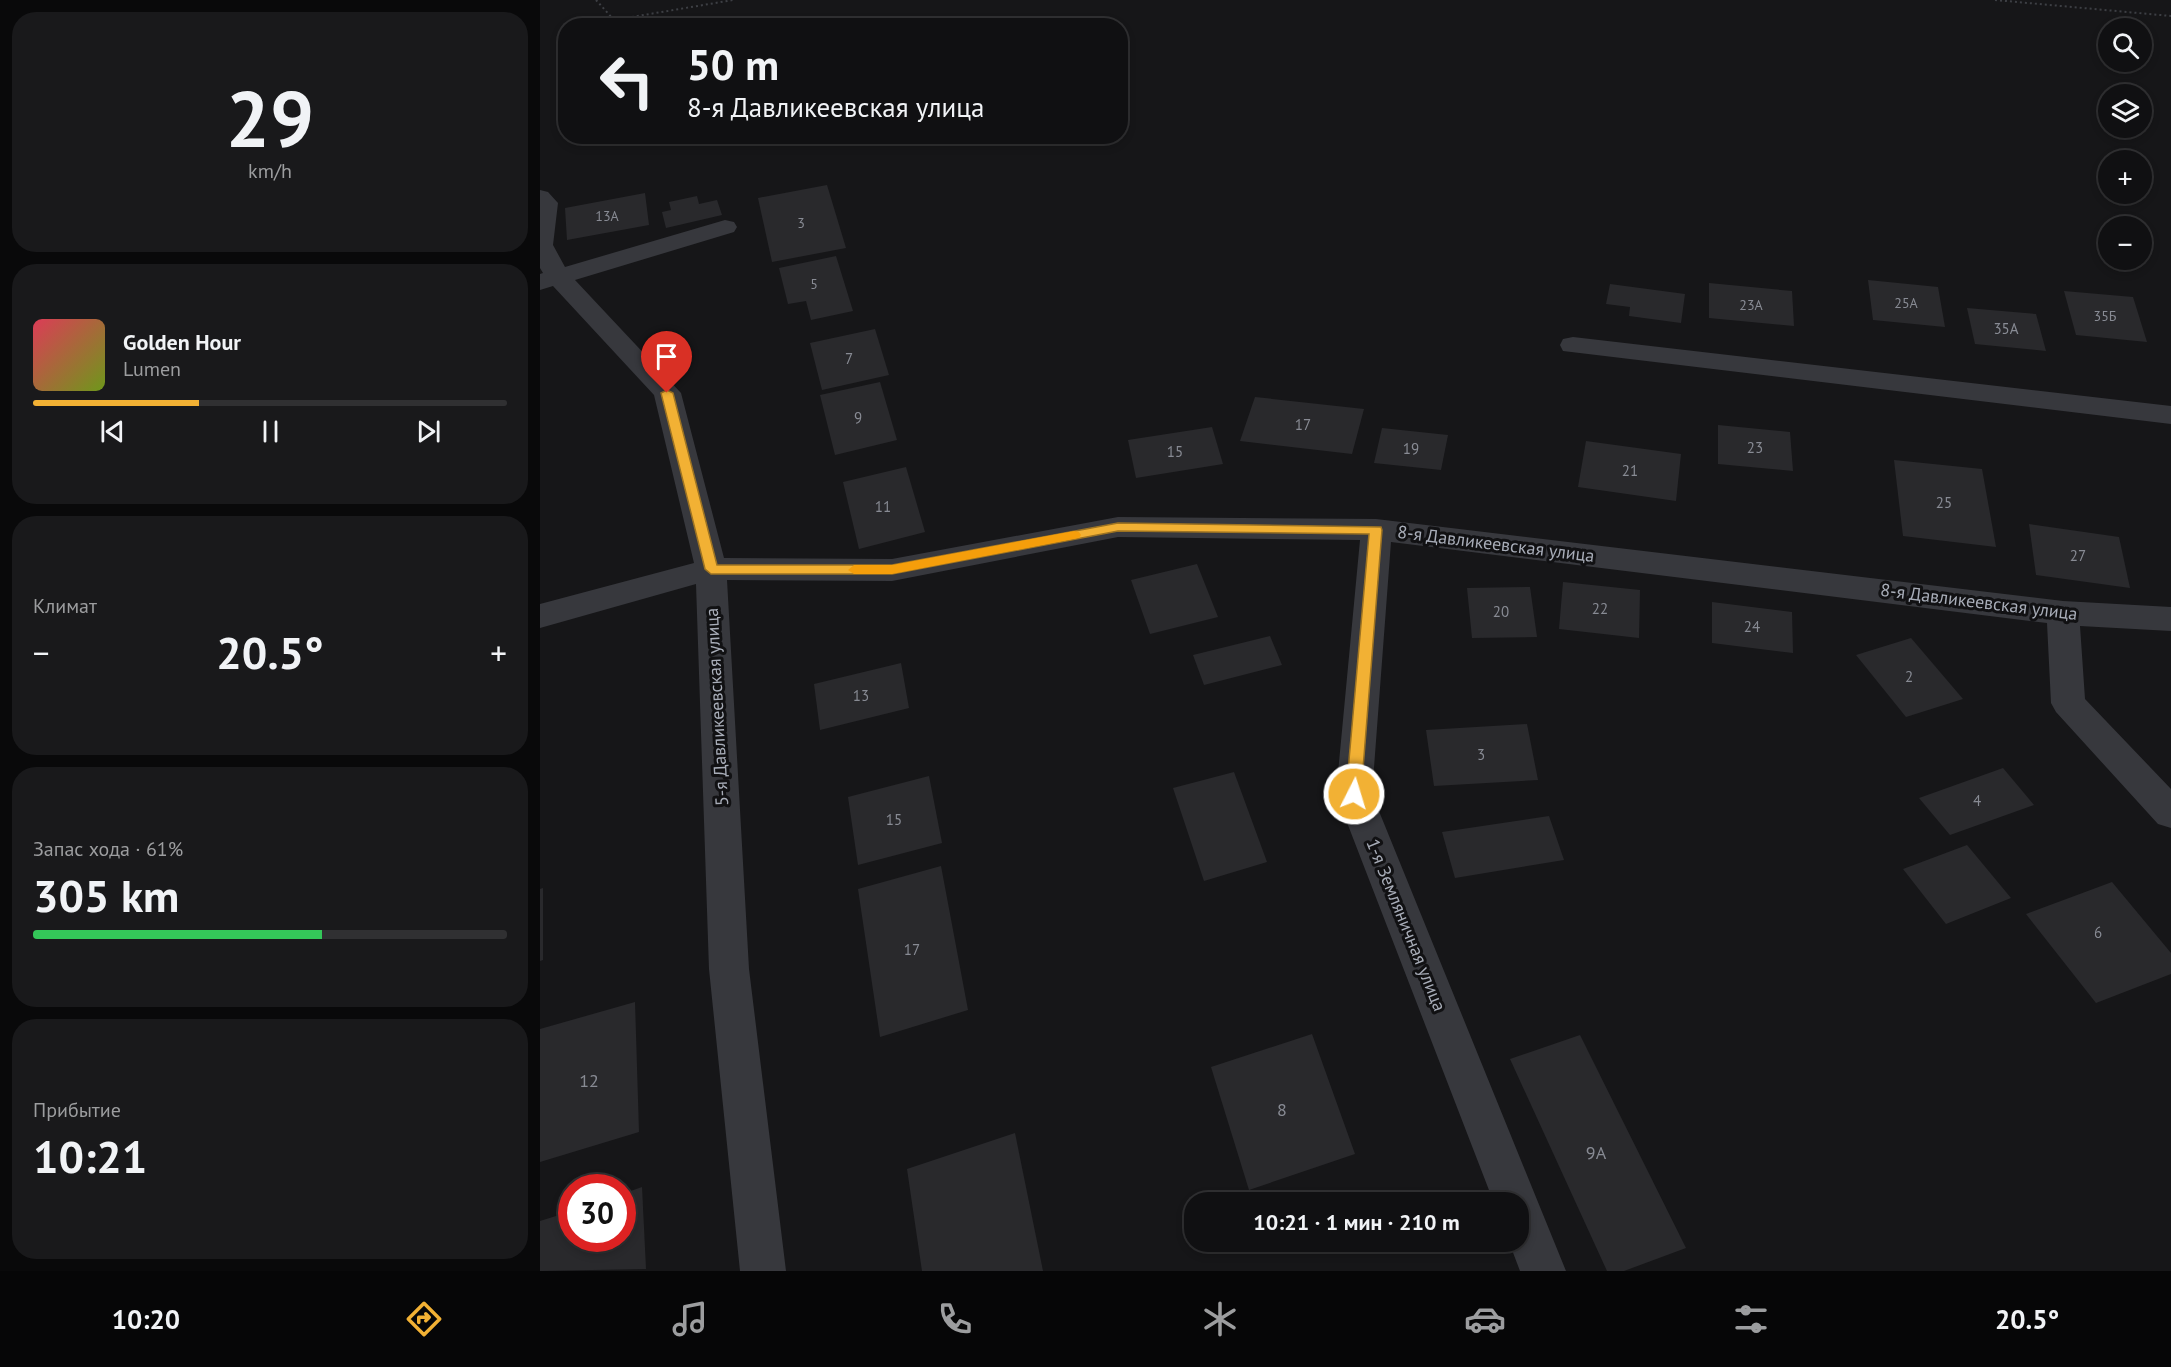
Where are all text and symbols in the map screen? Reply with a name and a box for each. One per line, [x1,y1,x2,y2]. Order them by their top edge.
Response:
map controls [2098,18,2152,270]
button: search [2098,18,2152,72]
text: 50 m [687,37,779,92]
icon: left [588,42,666,120]
text: 29 [226,68,314,169]
button: layers [2098,84,2152,138]
text: 8-я Давликеевская улица [687,90,984,124]
button: + [2098,150,2152,204]
text: km/h [248,158,292,184]
house number: 13А [595,207,620,225]
house number: 3 [797,214,805,232]
button: − [2098,216,2152,270]
house number: 5 [810,275,818,293]
house number: 25А [1894,294,1919,312]
house number: 23А [1739,296,1764,314]
house number: 35Б [2094,307,2117,325]
house number: 35А [1993,319,2019,338]
text: Golden Hour [123,328,241,356]
pin [641,331,692,393]
icon: arrive [650,340,683,373]
house number: 7 [845,349,853,368]
text: Lumen [123,356,181,382]
house number: 9 [854,408,862,427]
icon: previous [96,415,129,448]
icon: pause [254,415,287,448]
icon: next [412,415,445,448]
house number: 17 [1295,415,1311,434]
house number: 23 [1747,438,1763,457]
house number: 19 [1403,439,1419,458]
house number: 15 [1167,442,1183,461]
house number: 21 [1622,461,1638,480]
house number: 25 [1936,493,1952,512]
house number: 11 [875,497,891,516]
street label: 8-я Давликеевская улица [1396,520,1596,567]
house number: 27 [2070,546,2086,565]
street label: 8-я Давликеевская улица [1879,578,2079,625]
text: Климат [33,593,97,619]
house number: 22 [1592,599,1608,618]
house number: 20 [1493,602,1509,621]
street label: 5-я Давликеевская улица [700,607,733,807]
house number: 24 [1744,617,1760,636]
text: 20.5° [216,623,324,681]
text: − [33,631,50,674]
text: + [490,631,507,674]
house number: 2 [1905,667,1913,686]
house number: 13 [853,686,869,705]
house number: 3 [1477,745,1485,764]
position arrow [1322,762,1386,826]
house number: 4 [1973,791,1981,810]
house number: 15 [886,810,902,829]
street label: 1-я Земляничная улица [1361,835,1452,1014]
text: Запас хода · 61% [33,836,183,862]
text: 305 km [33,866,179,924]
house number: 6 [2094,923,2102,942]
house number: 17 [904,940,920,959]
house number: 12 [579,1069,599,1092]
text: Прибытие [33,1097,121,1123]
house number: 8 [1277,1098,1287,1121]
text: 10:21 [33,1127,147,1185]
house number: 9А [1586,1141,1607,1164]
speed limit sign: 30 [558,1174,636,1252]
text: 10:21 · 1 мин · 210 m [1253,1208,1460,1236]
icon: directions [403,1298,445,1340]
icon: music [669,1298,711,1340]
icon: phone [934,1298,976,1340]
icon: climate [1199,1298,1241,1340]
icon: car [1464,1298,1506,1340]
icon: filters [1730,1298,1772,1340]
text: 10:20 [112,1302,180,1336]
text: 20.5° [1995,1302,2059,1336]

